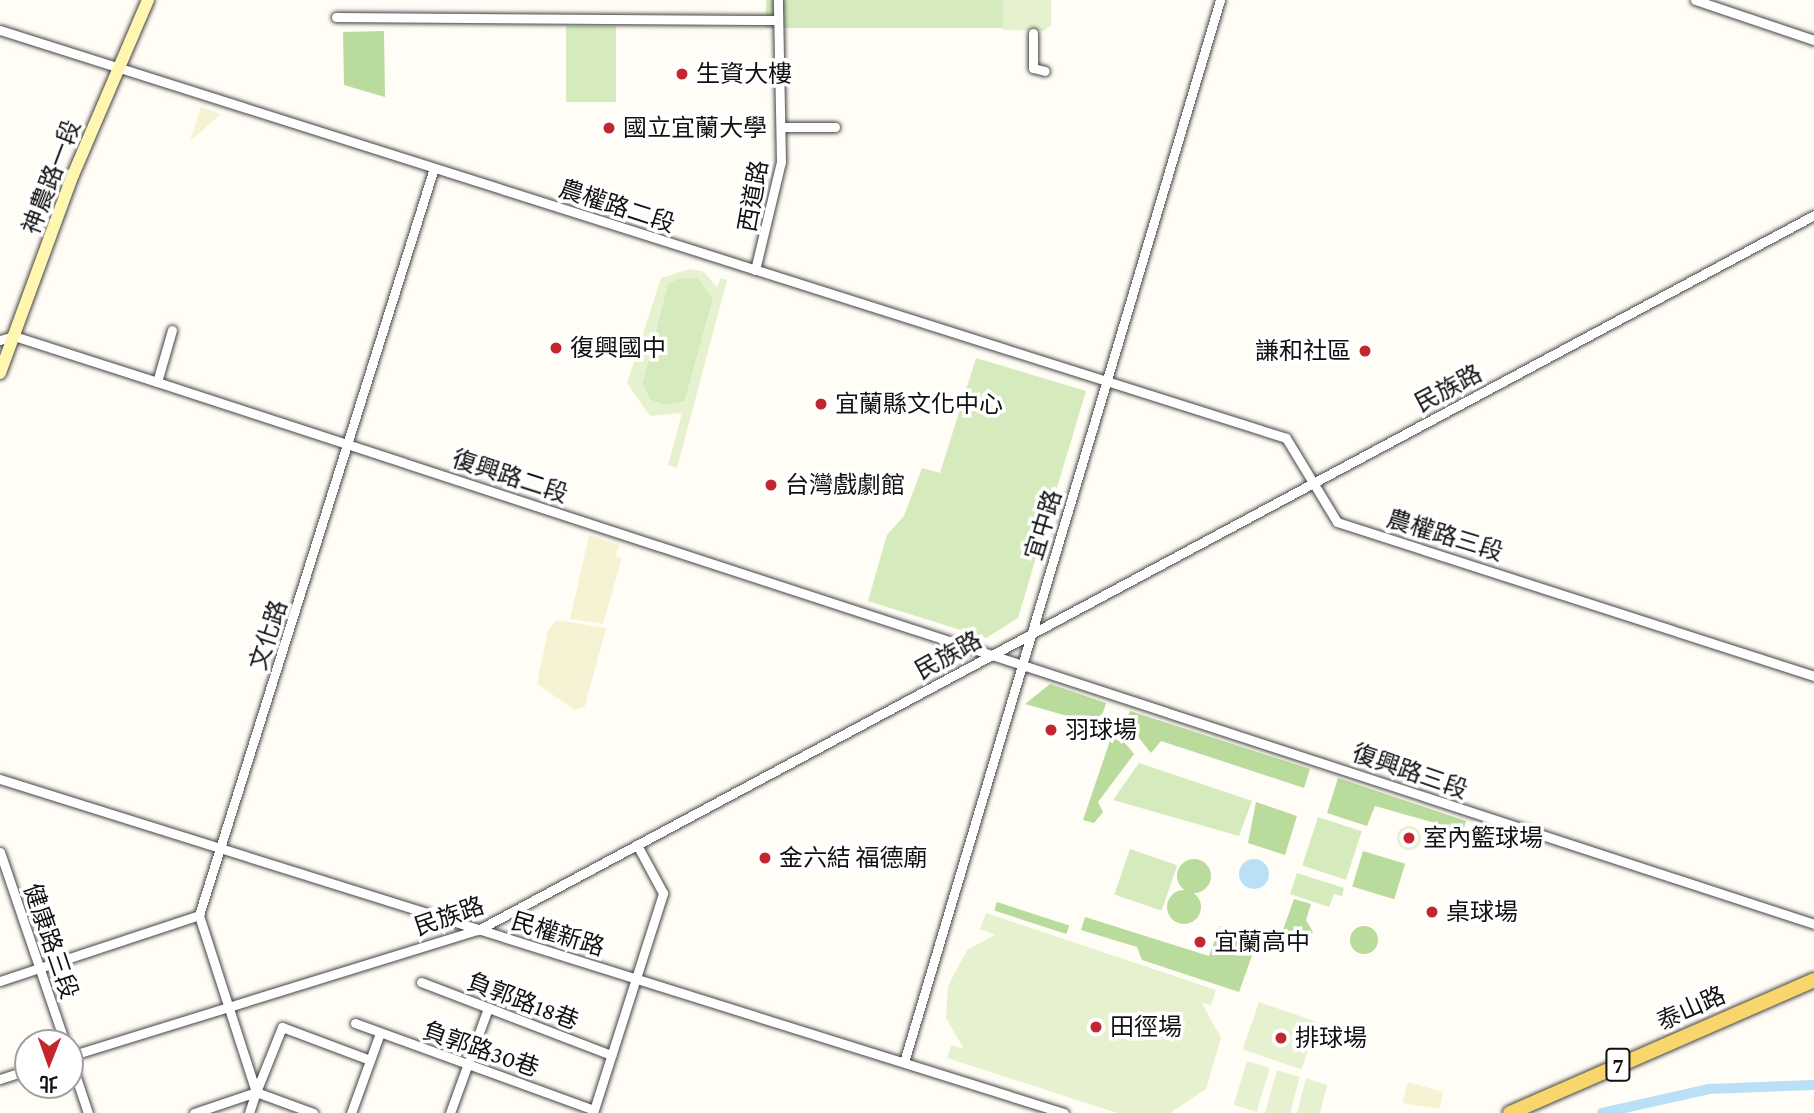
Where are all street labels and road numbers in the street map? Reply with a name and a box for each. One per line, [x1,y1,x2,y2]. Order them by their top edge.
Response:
street label: 神農路一段 [16,116,86,238]
street label: 西道路 [733,158,773,234]
street label: 農權路二段 [555,174,679,238]
street label: 民族路 [1409,358,1487,418]
street label: 復興路二段 [448,444,572,508]
street label: 宜中路 [1019,486,1067,564]
street label: 農權路三段 [1383,504,1507,566]
street label: 文化路 [243,596,293,674]
street label: 民族路 [910,625,986,685]
street label: 復興路三段 [1349,738,1471,804]
street label: 健康路三段 [18,880,84,1002]
street label: 民族路 [410,891,488,941]
street label: 民權新路 [508,906,608,962]
street label: 負郭路18巷 [463,967,583,1035]
street label: 泰山路 [1652,980,1730,1036]
street label: 負郭路30巷 [419,1016,543,1082]
road number: 7 [1604,1046,1632,1084]

